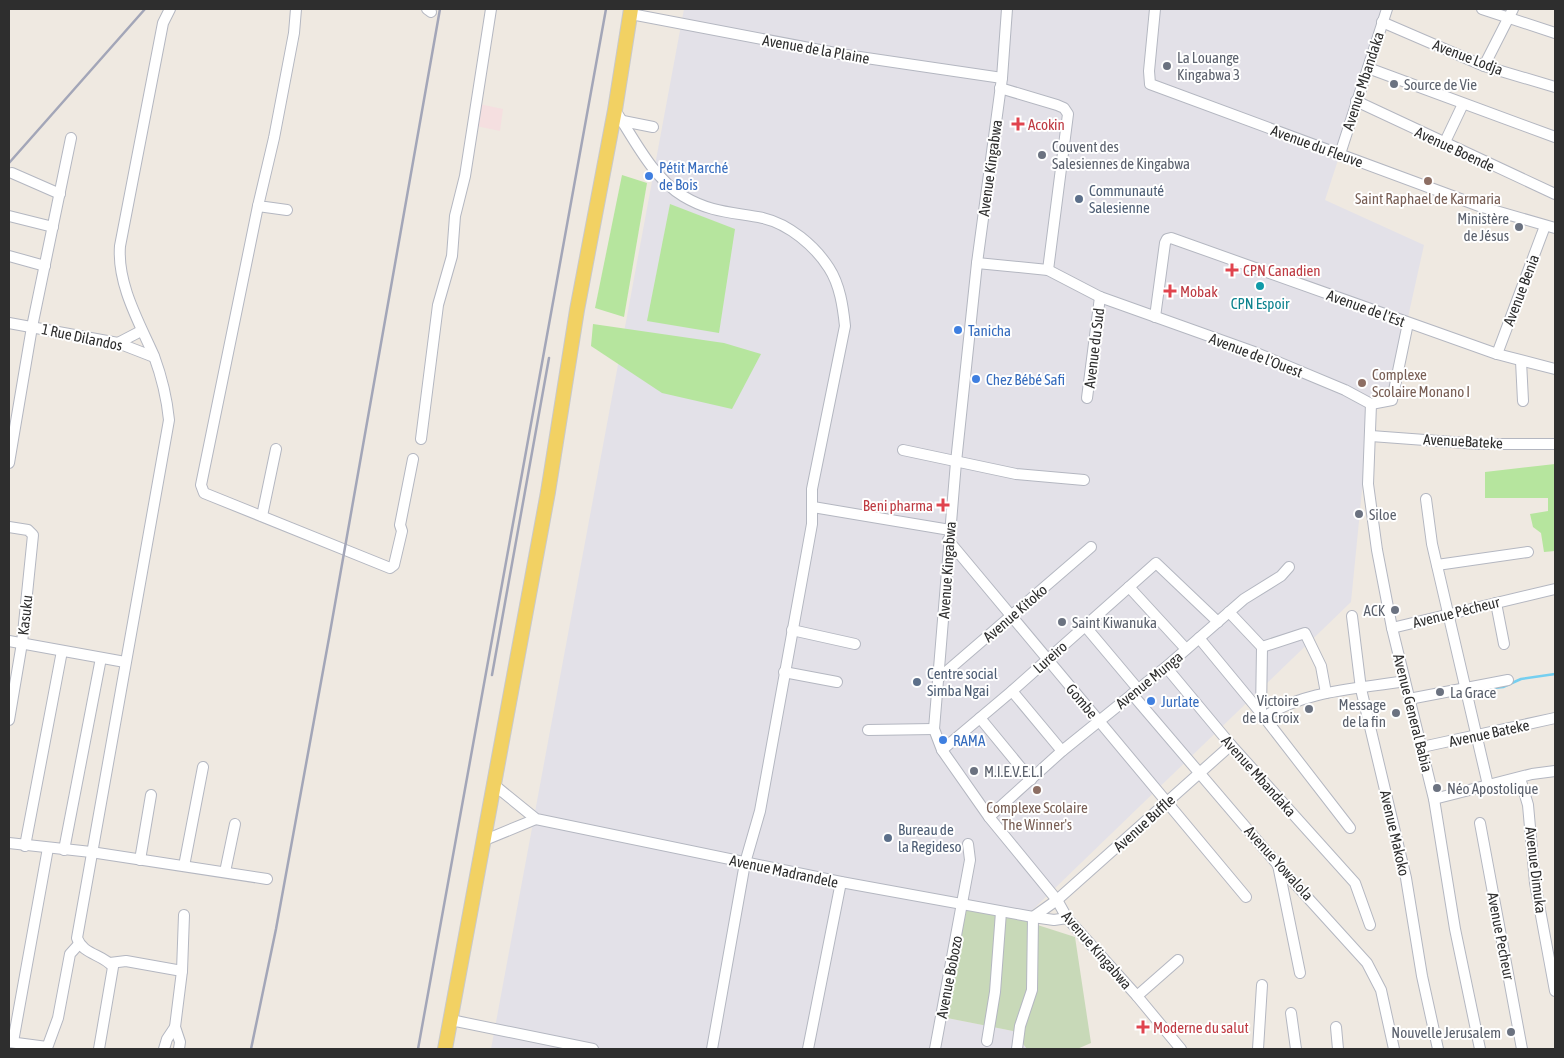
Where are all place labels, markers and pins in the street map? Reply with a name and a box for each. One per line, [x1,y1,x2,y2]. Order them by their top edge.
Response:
place label: La Louange Kingabwa 3 [1177,49,1240,83]
marker: La Louange Kingabwa 3 [1161,60,1173,72]
place label: Source de Vie [1404,76,1477,93]
marker: Source de Vie [1388,78,1400,90]
place label: Acokin [1028,116,1065,133]
marker: Acokin [1012,118,1024,130]
place label: Couvent des Salesiennes de Kingabwa [1052,138,1190,172]
marker: Couvent des Salesiennes de Kingabwa [1036,149,1048,161]
place label: Pétit Marché de Bois [659,159,728,193]
marker: Pétit Marché de Bois [643,170,655,182]
marker: Saint Raphael de Karmaria [1422,175,1434,187]
place label: Communauté Salesienne [1089,182,1164,216]
place label: Saint Raphael de Karmaria [1355,190,1501,207]
marker: Communauté Salesienne [1073,193,1085,205]
place label: Ministère de Jésus [1457,210,1509,244]
marker: Ministère de Jésus [1513,221,1525,233]
place label: CPN Canadien [1243,262,1321,279]
marker: CPN Canadien [1225,263,1239,277]
marker: CPN Espoir [1254,280,1266,292]
place label: Mobak [1180,283,1218,300]
marker: Mobak [1164,285,1176,297]
place label: CPN Espoir [1231,295,1290,312]
place label: Tanicha [968,322,1011,339]
marker: Tanicha [952,324,964,336]
place label: Complexe Scolaire Monano I [1372,366,1470,400]
place label: Chez Bébé Safi [986,371,1065,388]
marker: Chez Bébé Safi [970,373,982,385]
marker: Complexe Scolaire Monano I [1356,377,1368,389]
place label: Beni pharma [863,497,933,514]
marker: Beni pharma [937,499,949,511]
place label: Siloe [1369,506,1397,523]
marker: Siloe [1353,508,1365,520]
place label: ACK [1364,602,1386,619]
marker: ACK [1389,604,1401,616]
place label: Saint Kiwanuka [1072,614,1157,631]
marker: Saint Kiwanuka [1056,616,1068,628]
place label: Centre social Simba Ngai [927,665,998,699]
marker: Centre social Simba Ngai [911,676,923,688]
place label: La Grace [1450,684,1496,701]
marker: La Grace [1434,686,1446,698]
place label: Victoire de la Croix [1242,692,1299,726]
place label: Jurlate [1161,693,1200,710]
marker: Jurlate [1145,695,1157,707]
place label: Message de la fin [1339,696,1386,730]
marker: Victoire de la Croix [1303,703,1315,715]
marker: Message de la fin [1390,707,1402,719]
place label: RAMA [953,732,986,749]
marker: RAMA [937,734,949,746]
place label: M.I.E.V.E.L.I [984,763,1043,780]
marker: M.I.E.V.E.L.I [968,765,980,777]
place label: Néo Apostolique [1447,780,1538,797]
marker: Néo Apostolique [1431,782,1443,794]
marker: Complexe Scolaire The Winner's [1031,784,1043,796]
place label: Complexe Scolaire The Winner's [986,799,1088,833]
place label: Bureau de la Regideso [898,821,961,855]
marker: Bureau de la Regideso [882,832,894,844]
place label: Moderne du salut [1153,1019,1249,1036]
marker: Moderne du salut [1137,1021,1149,1033]
place label: Nouvelle Jerusalem [1391,1024,1501,1041]
marker: Nouvelle Jerusalem [1505,1026,1517,1038]

